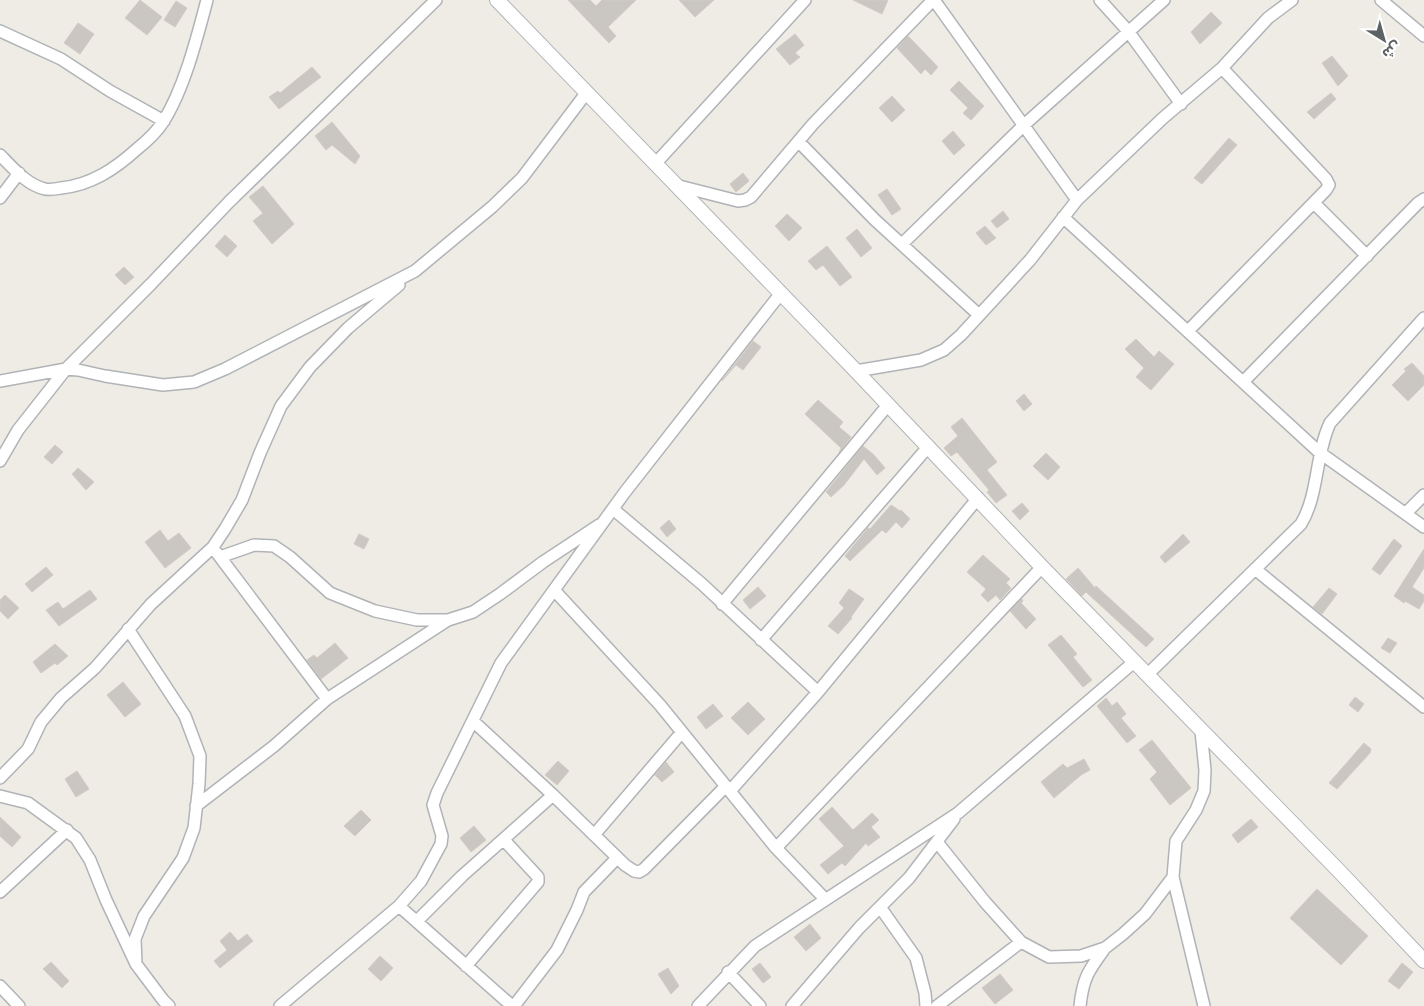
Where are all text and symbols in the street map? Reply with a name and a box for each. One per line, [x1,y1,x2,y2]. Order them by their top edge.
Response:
north arrow [1359,15,1409,65]
text: ش [1379,37,1404,63]

